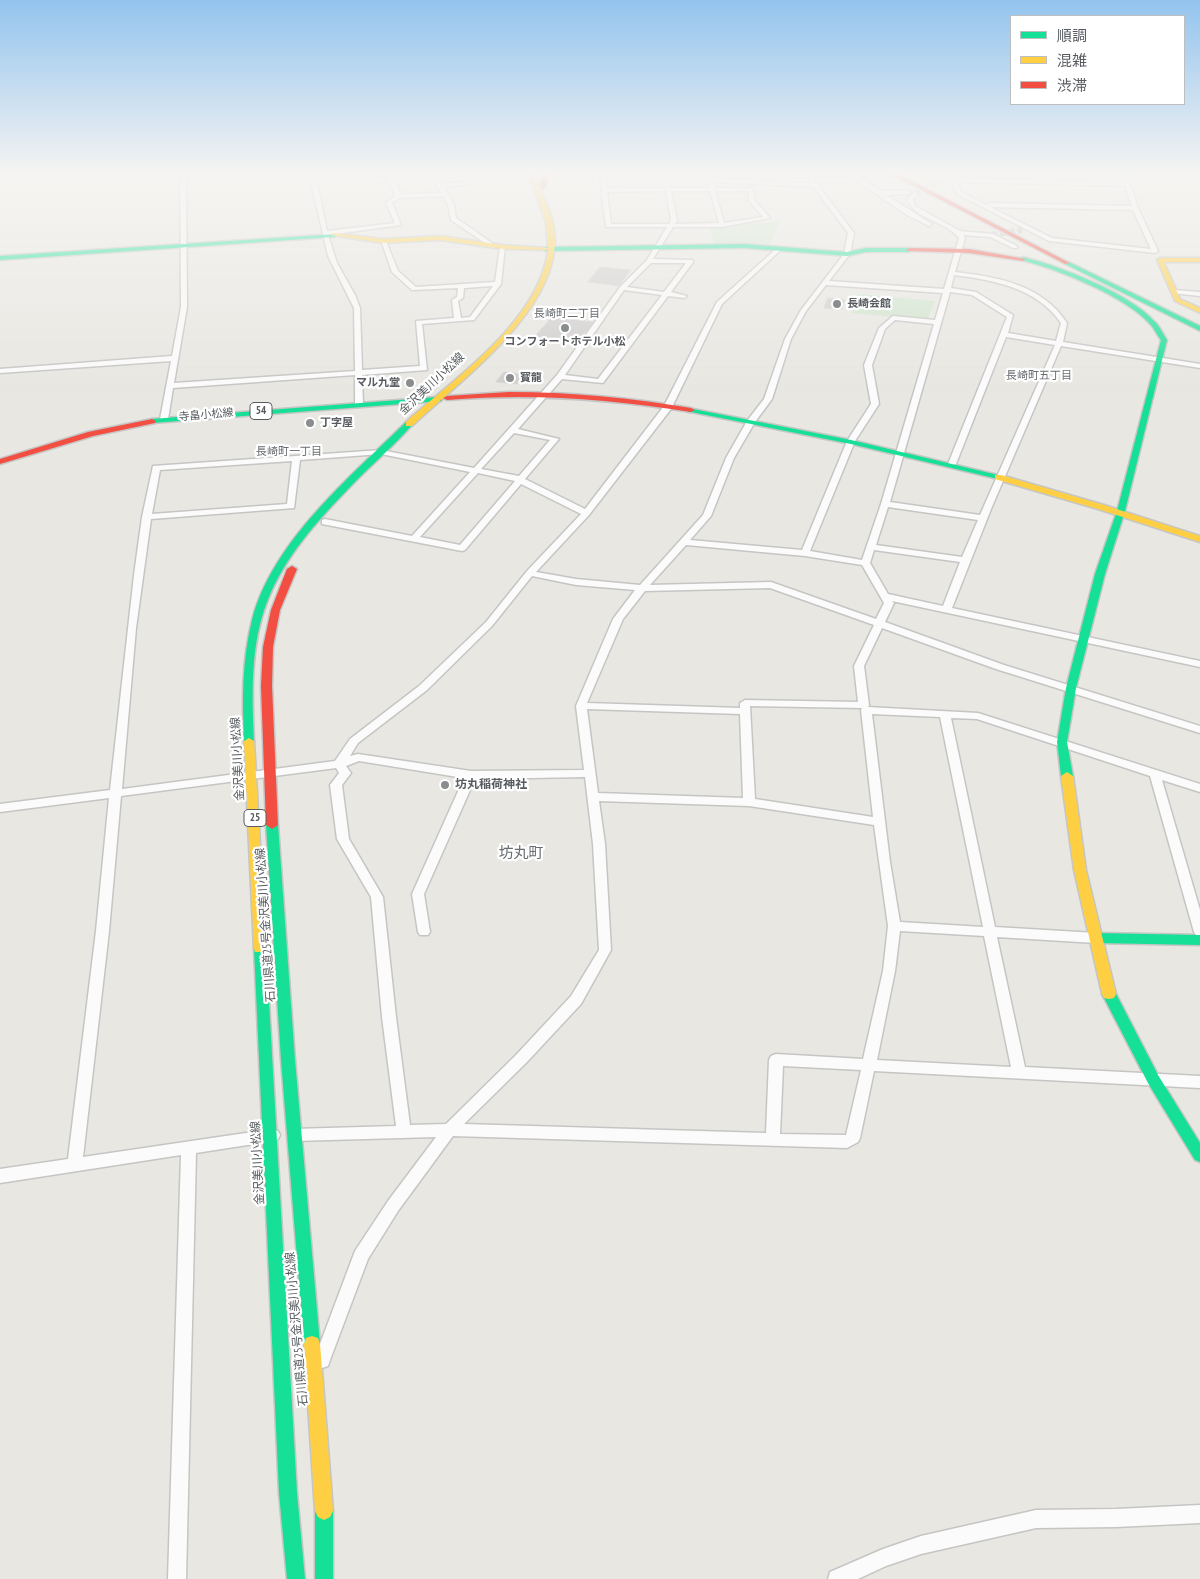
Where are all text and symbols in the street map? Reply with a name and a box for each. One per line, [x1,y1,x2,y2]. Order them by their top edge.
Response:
legend [1010,15,1185,105]
text: 順調 [1057,26,1087,45]
text: 混雑 [1057,51,1087,70]
text: 渋滞 [1057,76,1087,95]
place label: 長崎会館 [847,297,891,311]
marker: 長崎会館 [831,298,843,310]
district label: 長崎町二丁目 [534,307,600,321]
marker: コンフォートホテル小松 [559,322,571,334]
place label: コンフォートホテル小松 [505,335,625,349]
street label: 金沢美川小松線 [396,350,468,418]
district label: 長崎町五丁目 [1006,369,1072,383]
place label: 寳龍 [520,371,542,385]
marker: 寳龍 [504,372,516,384]
place label: マル九堂 [356,376,400,390]
marker: マル九堂 [404,377,416,389]
road number: 54 [250,402,272,420]
street label: 寺畠小松線 [178,406,234,424]
place label: 丁字屋 [320,416,353,430]
marker: 丁字屋 [304,417,316,429]
district label: 長崎町一丁目 [256,445,322,459]
street label: 金沢美川小松線 [229,717,247,801]
place label: 坊丸稲荷神社 [455,778,527,792]
marker: 坊丸稲荷神社 [439,779,451,791]
road number: 25 [244,810,266,826]
district label: 坊丸町 [499,845,543,863]
street label: 石川県道25号金沢美川小松線 [253,847,279,1003]
street label: 金沢美川小松線 [249,1121,267,1205]
street label: 石川県道25号金沢美川小松線 [283,1251,311,1407]

